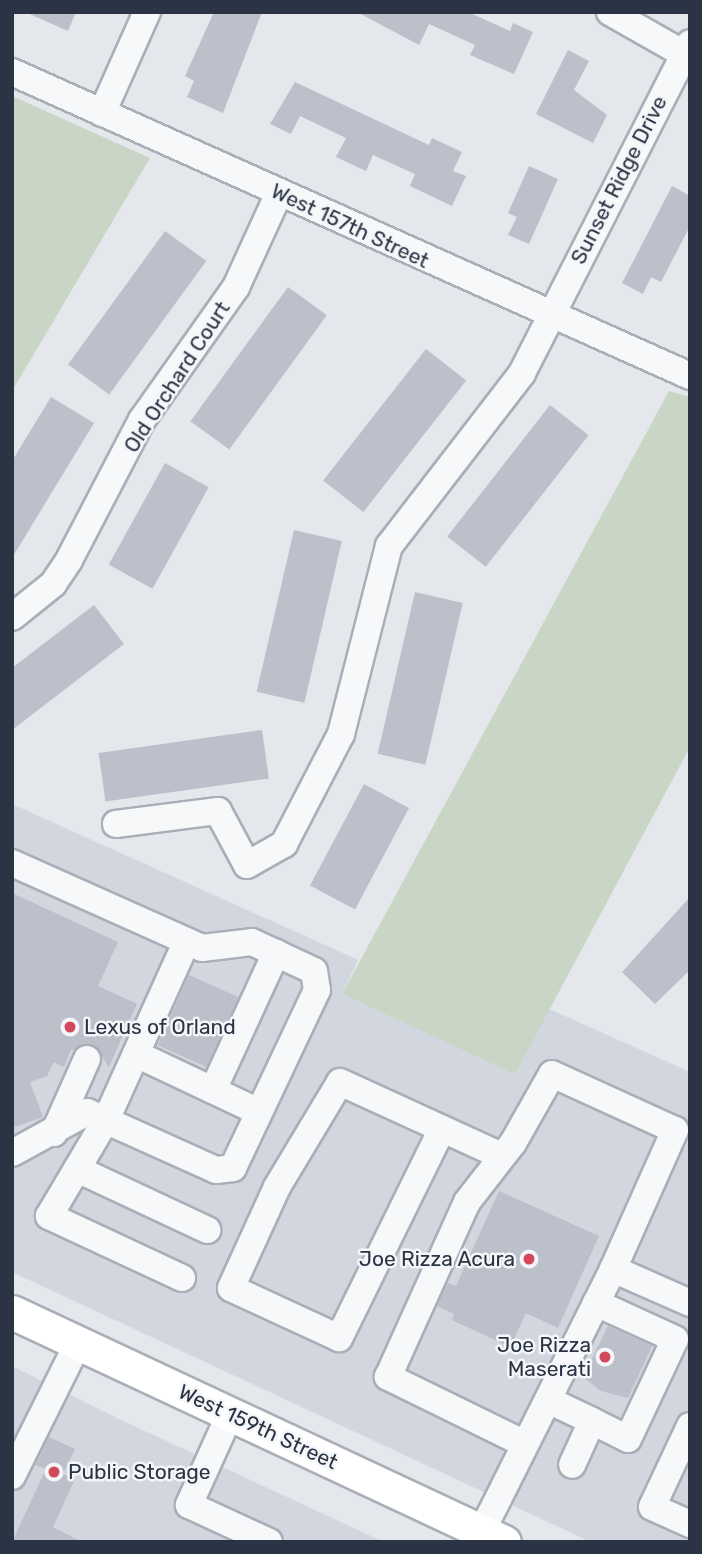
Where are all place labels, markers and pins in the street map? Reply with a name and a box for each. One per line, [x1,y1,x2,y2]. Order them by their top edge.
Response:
place label: Lexus of Orland [84,1014,236,1040]
marker: Lexus of Orland [62,1019,78,1035]
place label: Joe Rizza Acura [358,1246,515,1272]
marker: Joe Rizza Acura [521,1251,537,1267]
place label: Joe Rizza Maserati [497,1332,591,1382]
marker: Joe Rizza Maserati [597,1349,613,1365]
place label: Public Storage [68,1459,211,1485]
marker: Public Storage [46,1464,62,1480]

